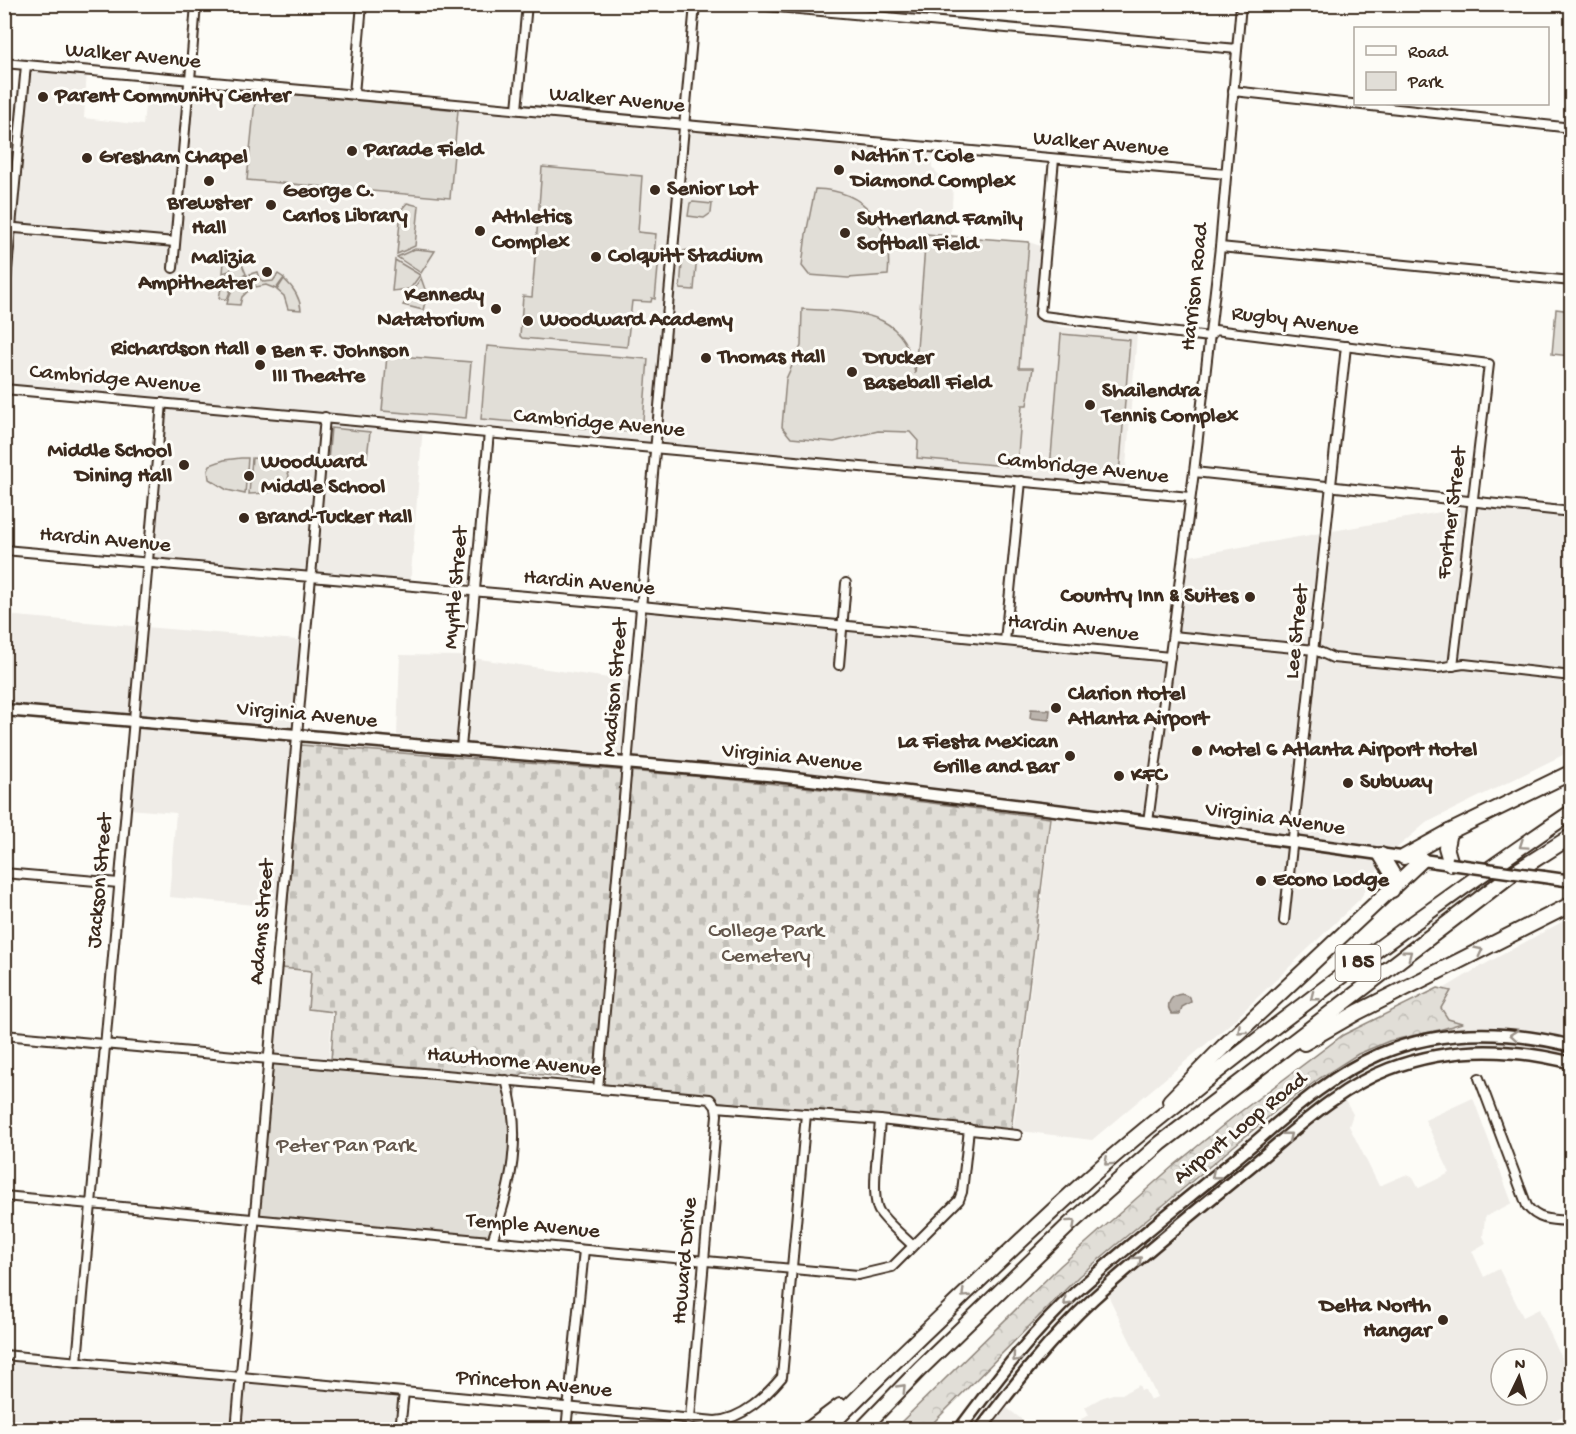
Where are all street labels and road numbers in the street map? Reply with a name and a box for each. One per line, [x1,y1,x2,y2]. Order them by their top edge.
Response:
street label: Walker Avenue [64,38,203,76]
street label: Walker Avenue [548,82,687,120]
street label: Walker Avenue [1032,126,1171,164]
street label: Harrison Road [1176,220,1216,352]
street label: Rugby Avenue [1230,301,1361,343]
street label: Cambridge Avenue [28,360,202,401]
street label: Cambridge Avenue [512,404,686,445]
street label: Fortner Street [1432,443,1474,582]
street label: Cambridge Avenue [996,447,1171,491]
street label: Hardin Avenue [38,522,173,560]
street label: Myrtle Street [439,524,475,650]
street label: Hardin Avenue [522,565,657,603]
street label: Lee Street [1280,582,1316,680]
street label: Hardin Avenue [1006,609,1141,649]
street label: Madison Street [597,616,635,758]
street label: Virginia Avenue [235,697,379,735]
street label: Virginia Avenue [720,739,864,779]
street label: Virginia Avenue [1202,797,1347,843]
street label: Jackson Street [82,811,120,949]
street label: Adams Street [245,856,282,986]
road number: I 85 [1336,945,1380,981]
street label: Hawthorne Avenue [426,1042,603,1084]
street label: Airport Loop Road [1169,1066,1315,1191]
street label: Howard Drive [668,1196,705,1325]
street label: Temple Avenue [463,1208,601,1246]
street label: Princeton Avenue [454,1365,614,1405]

